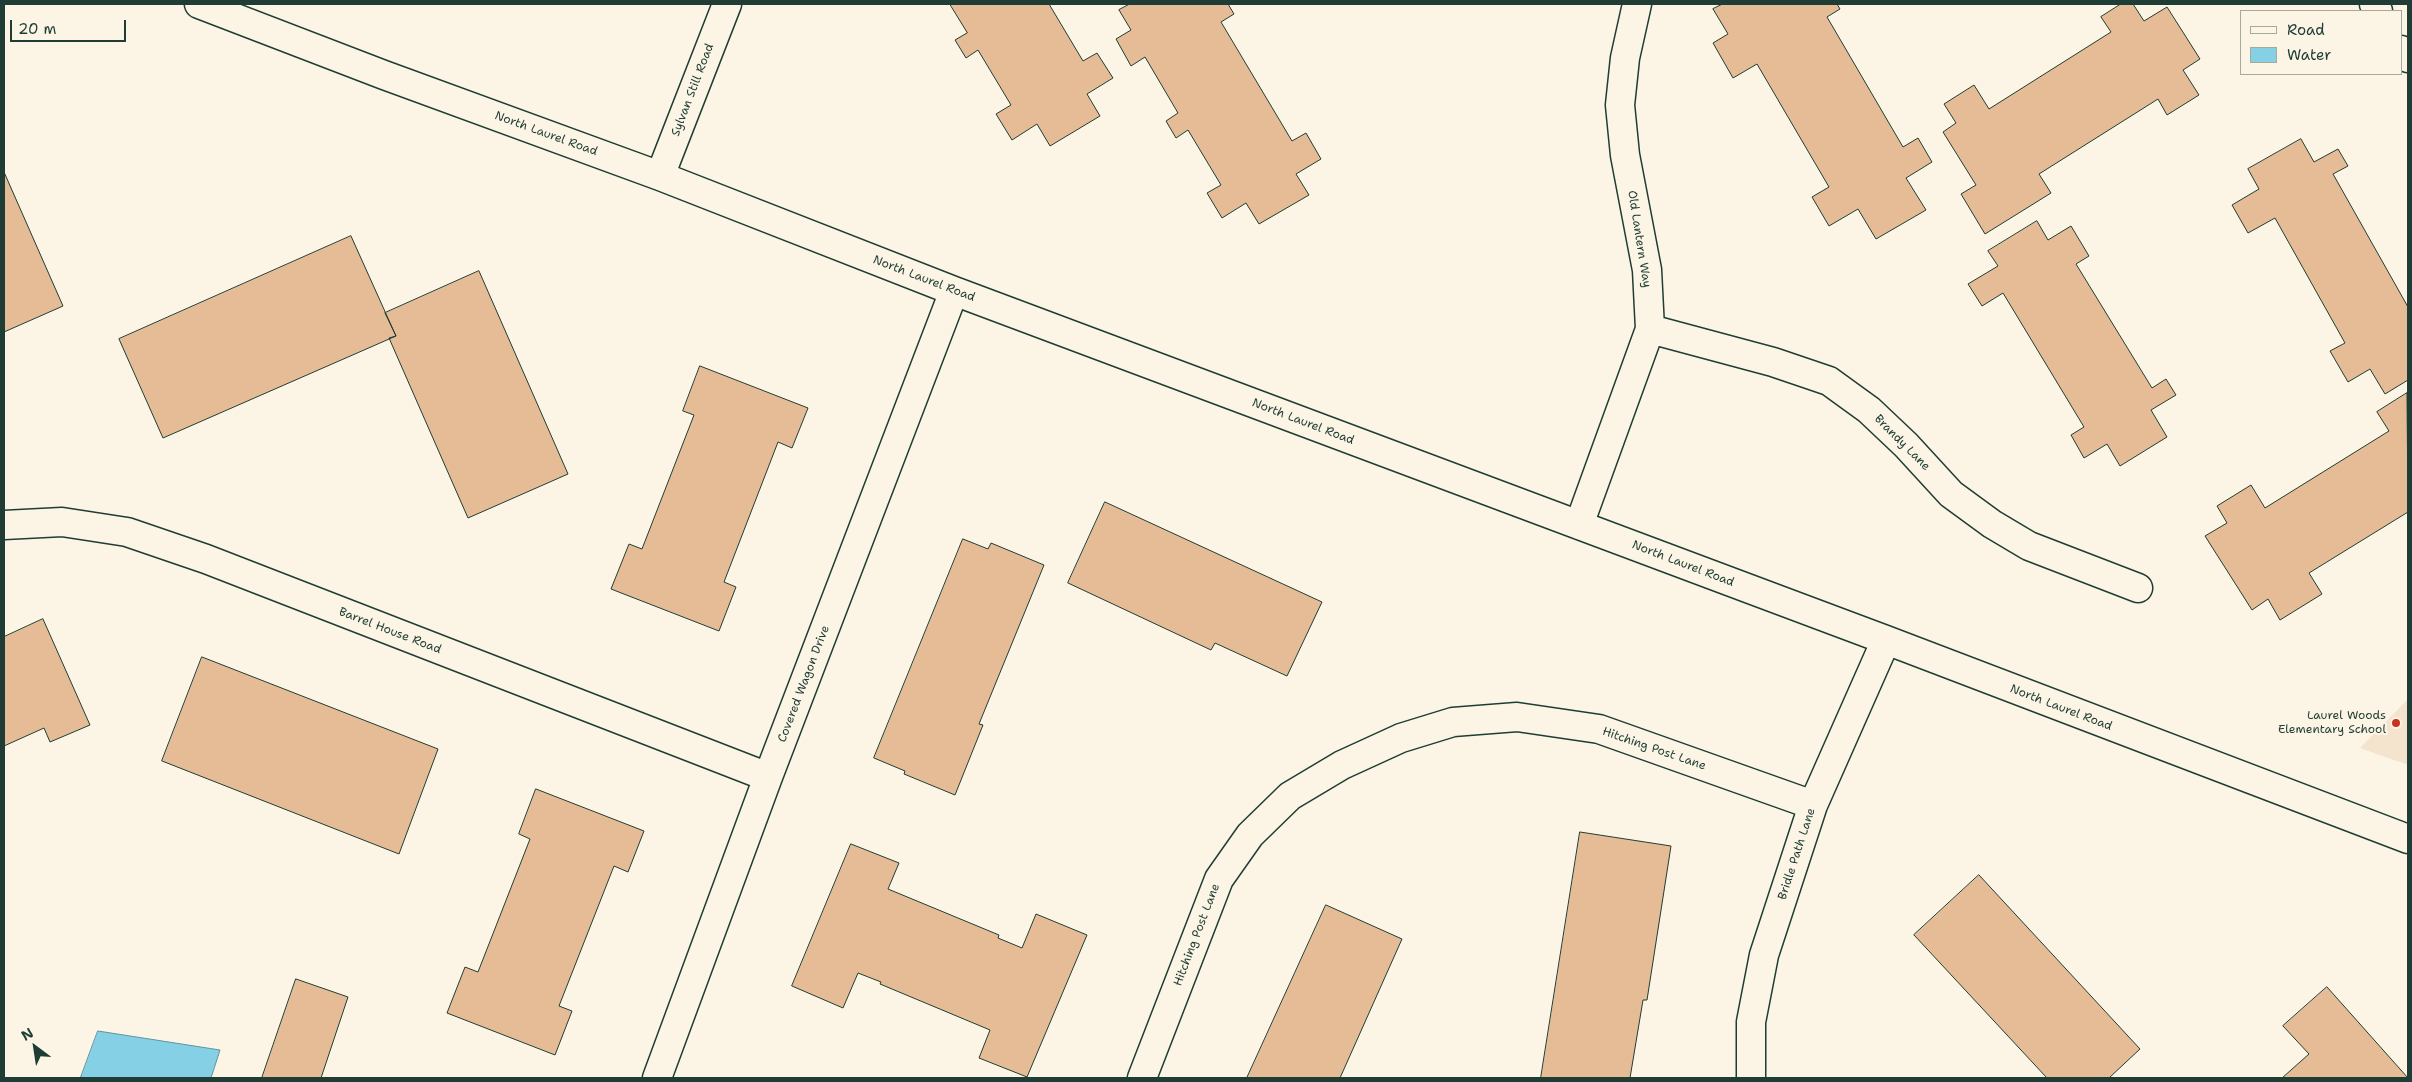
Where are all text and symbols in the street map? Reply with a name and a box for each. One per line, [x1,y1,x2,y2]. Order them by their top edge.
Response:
scale bar [12,10,129,42]
legend [2240,10,2402,75]
text: 20 m [18,19,57,39]
text: Road [2287,20,2325,40]
street label: Sylvan Still Road [669,42,717,138]
text: Water [2287,45,2331,65]
street label: North Laurel Road [493,109,599,159]
street label: Old Lantern Way [1624,189,1654,289]
street label: North Laurel Road [871,253,977,305]
street label: North Laurel Road [1250,396,1356,448]
street label: Brandy Lane [1871,412,1933,474]
street label: North Laurel Road [1630,538,1736,590]
street label: Barrel House Road [337,605,443,657]
street label: Covered Wagon Drive [775,623,833,745]
street label: North Laurel Road [2008,682,2114,734]
place label: Laurel Woods Elementary School [2278,709,2386,737]
marker: Laurel Woods Elementary School [2390,717,2402,729]
street label: Hitching Post Lane [1600,725,1708,773]
street label: Bridle Path Lane [1775,806,1819,902]
street label: Hitching Post Lane [1171,882,1223,988]
north arrow [10,1022,60,1072]
text: N [18,1024,37,1045]

